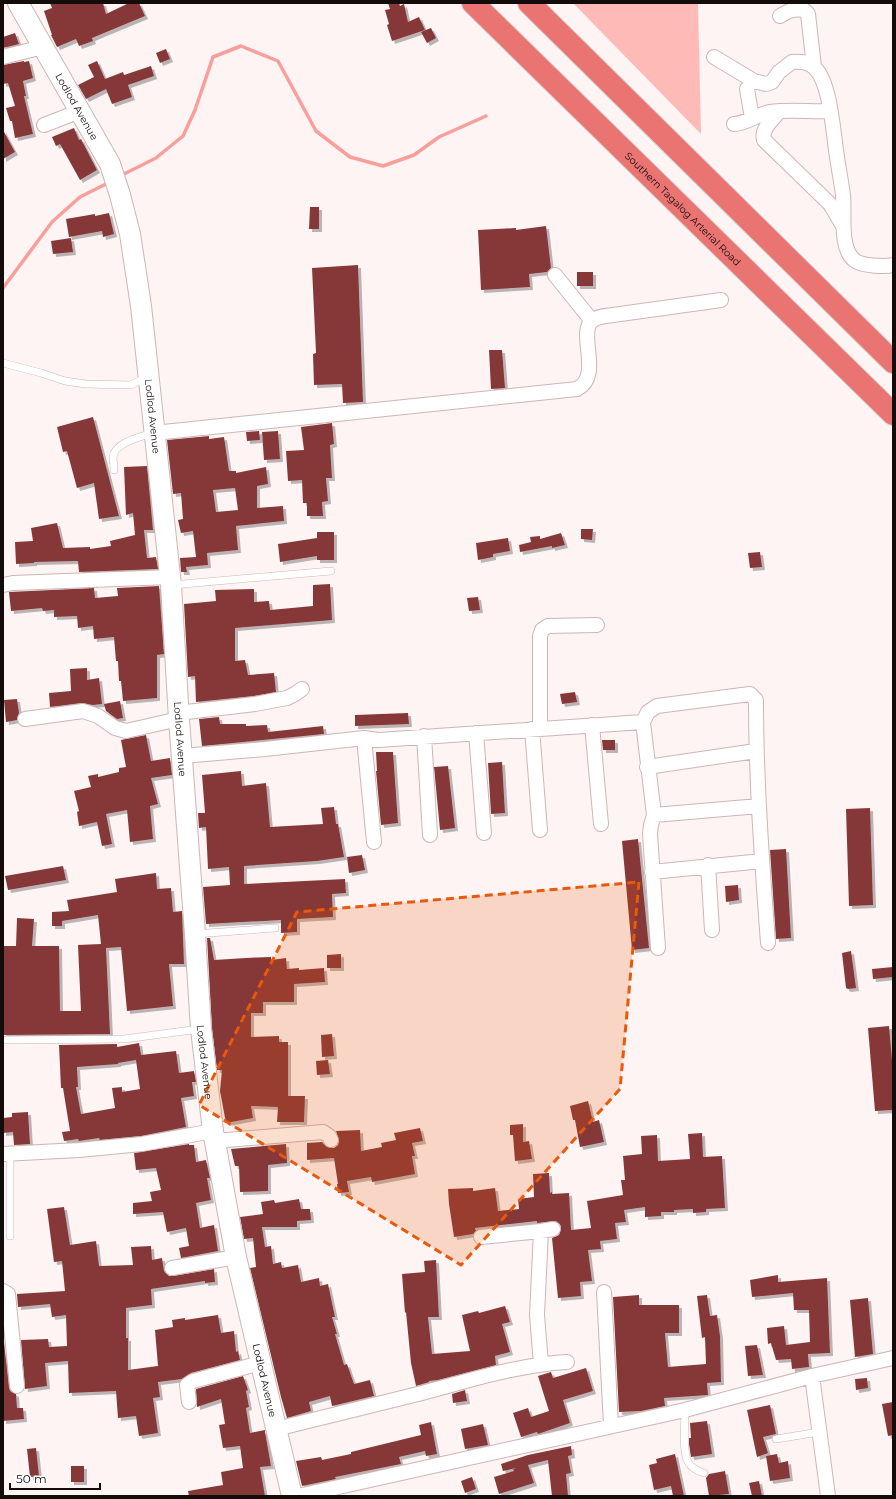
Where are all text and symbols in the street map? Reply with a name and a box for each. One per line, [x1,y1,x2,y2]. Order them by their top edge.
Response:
street label: Lodlod Avenue [53,71,101,142]
street label: Southern Tagalog Arterial Road [622,149,744,268]
street label: Lodlod Avenue [142,378,163,454]
street label: Lodlod Avenue [171,701,190,777]
street label: Lodlod Avenue [194,1024,216,1100]
street label: Lodlod Avenue [250,1342,280,1418]
scale bar [10,1465,100,1491]
text: 50 m [16,1471,47,1486]

